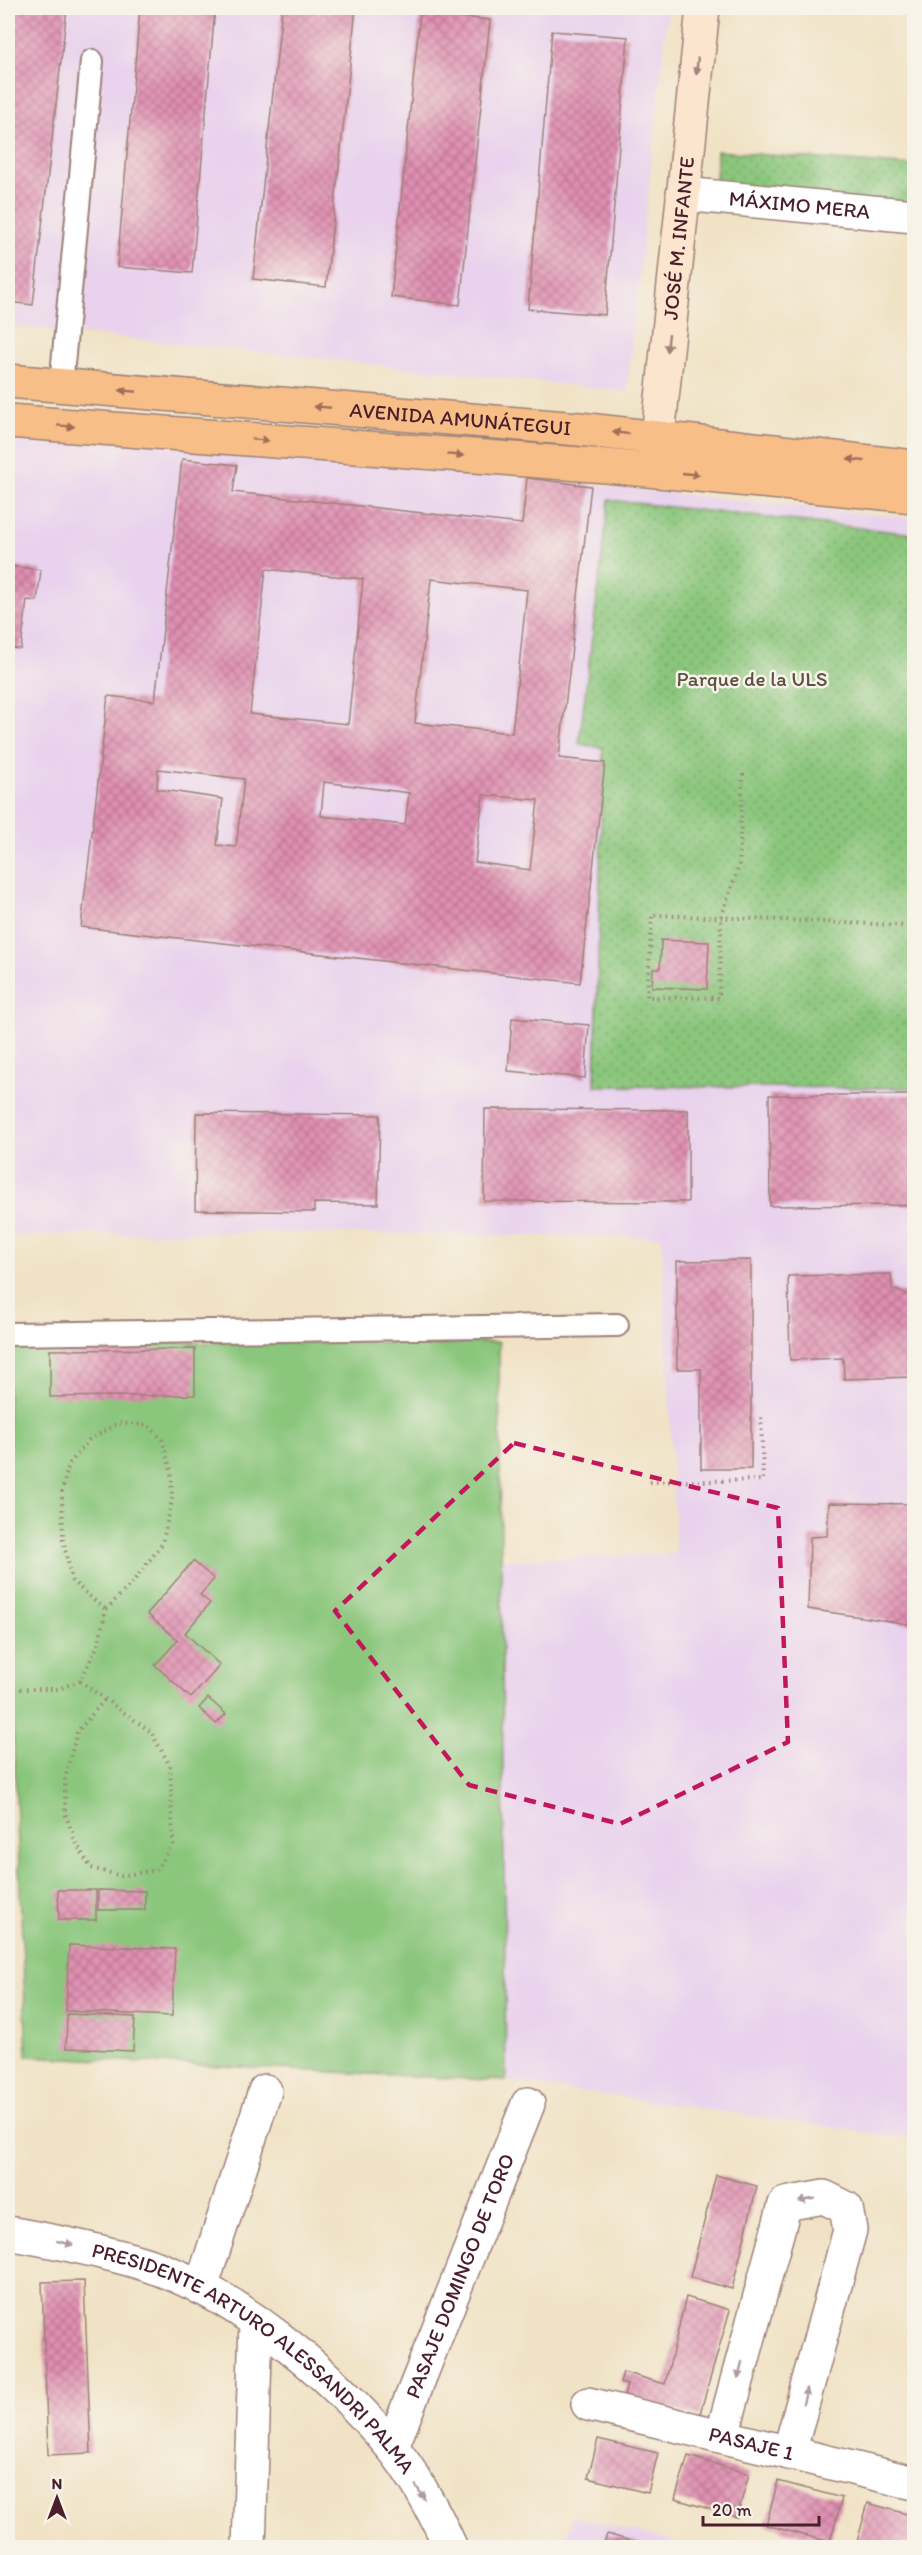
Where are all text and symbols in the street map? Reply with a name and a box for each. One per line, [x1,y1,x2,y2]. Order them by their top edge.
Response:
one-way arrow [692,56,702,75]
street label: JOSÉ M. INFANTE [657,155,699,321]
street label: MÁXIMO MERA [728,185,872,224]
one-way arrow [663,334,673,353]
one-way arrow [118,386,137,396]
street label: AVENIDA AMUNÁTEGUI [349,397,572,440]
one-way arrow [313,402,332,412]
one-way arrow [56,421,75,430]
one-way arrow [611,429,630,438]
one-way arrow [251,435,270,445]
one-way arrow [445,450,464,459]
one-way arrow [847,456,866,465]
one-way arrow [682,469,701,479]
park label: Parque de la ULS [676,666,828,691]
street label: PASAJE DOMINGO DE TORO [400,2150,519,2402]
one-way arrow [797,2195,816,2204]
street label: PRESIDENTE ARTURO ALESSANDRI PALMA [90,2237,421,2479]
one-way arrow [56,2239,74,2249]
one-way arrow [735,2361,744,2379]
one-way arrow [801,2387,810,2405]
street label: PASAJE 1 [706,2421,797,2465]
north arrow [27,2468,87,2528]
text: N [52,2474,62,2493]
one-way arrow [415,2484,426,2501]
scale bar [703,2489,818,2527]
text: 20 m [712,2499,752,2521]

